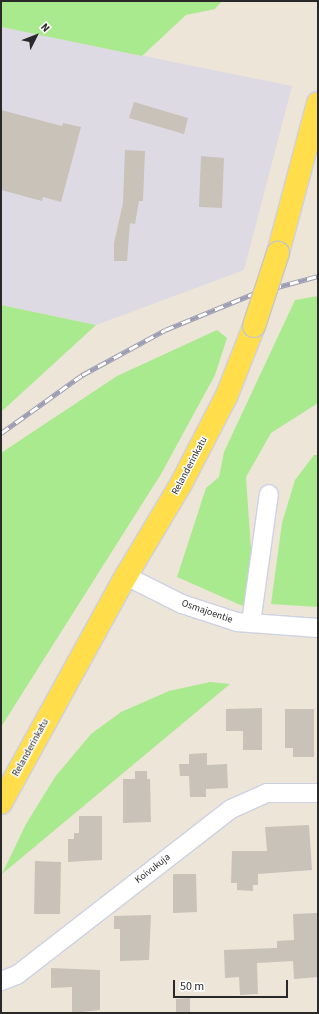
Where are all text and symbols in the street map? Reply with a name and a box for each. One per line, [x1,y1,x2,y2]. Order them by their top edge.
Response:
north arrow [16,16,56,56]
text: N [37,20,53,35]
street label: Relanderinkatu [170,435,210,497]
street label: Osmajoentie [180,598,234,626]
street label: Relanderinkatu [10,717,52,779]
street label: Koivukuja [133,852,173,886]
scale bar [175,972,290,998]
text: 50 m [180,978,204,995]

